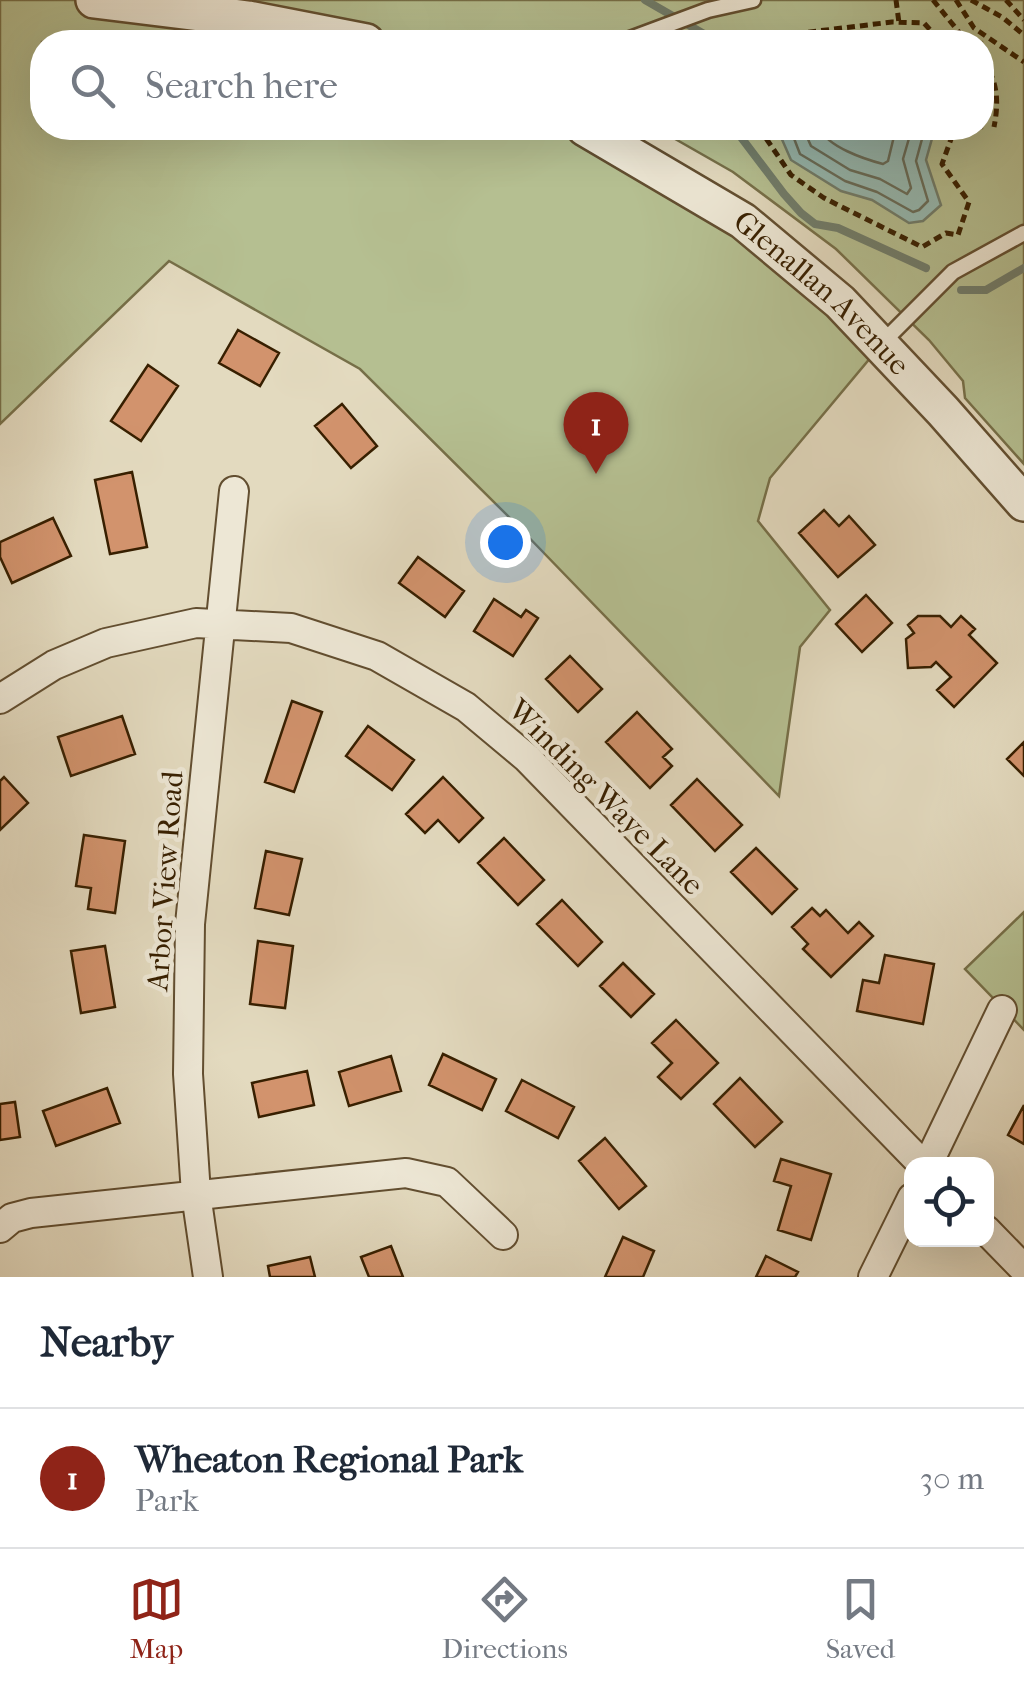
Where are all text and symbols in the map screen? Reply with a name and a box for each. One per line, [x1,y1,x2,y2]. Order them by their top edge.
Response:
search box [30,30,994,140]
icon: search [65,58,120,113]
text: Search here [145,63,338,108]
street label: Glenallan Avenue [726,204,917,383]
pin: 1 [564,392,628,474]
your location [480,517,531,568]
street label: Winding Waye Lane [500,692,711,902]
street label: Arbor View Road [140,769,191,993]
map controls [904,1157,994,1247]
button: locate [904,1157,994,1247]
text: Nearby [40,1318,172,1367]
text: Wheaton Regional Park [135,1437,523,1482]
text: 1 [67,1460,78,1497]
text: 30 m [920,1460,984,1497]
text: Park [135,1482,199,1519]
tab: Map [129,1572,184,1665]
tab: Directions [442,1572,568,1665]
tab: Saved [826,1572,895,1665]

